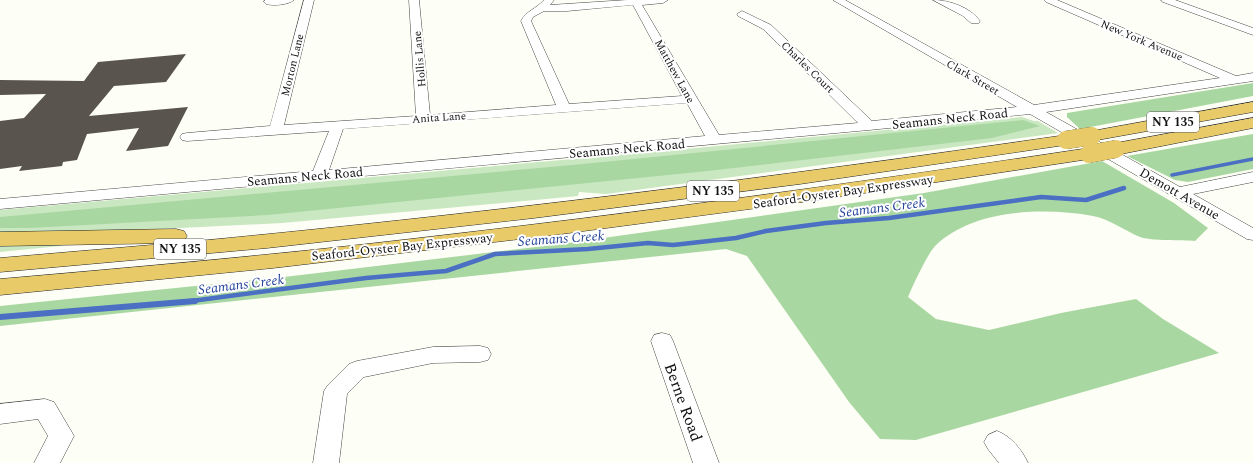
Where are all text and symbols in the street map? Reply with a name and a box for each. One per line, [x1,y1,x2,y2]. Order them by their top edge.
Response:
street label: New York Avenue [1098,15,1186,65]
street label: Hollis Lane [409,30,430,88]
street label: Morton Lane [277,32,308,98]
street label: Matthew Lane [650,36,699,106]
street label: Charles Court [777,37,838,97]
street label: Clark Street [943,55,1003,100]
street label: Seamans Neck Road [891,103,1009,135]
street label: Anita Lane [411,107,467,128]
road number: NY 135 [1147,112,1199,132]
street label: Seamans Neck Road [568,134,686,164]
street label: Seamans Neck Road [246,162,364,192]
street label: Demott Avenue [1136,163,1223,225]
street label: Seaford-Oyster Bay Expressway [752,169,935,215]
road number: NY 135 [687,181,739,201]
water label: Seamans Creek [838,192,927,223]
water label: Seamans Creek [517,225,605,252]
street label: Seaford-Oyster Bay Expressway [311,227,494,266]
road number: NY 135 [154,239,206,259]
water label: Seamans Creek [197,269,286,300]
street label: Berne Road [658,360,708,445]

